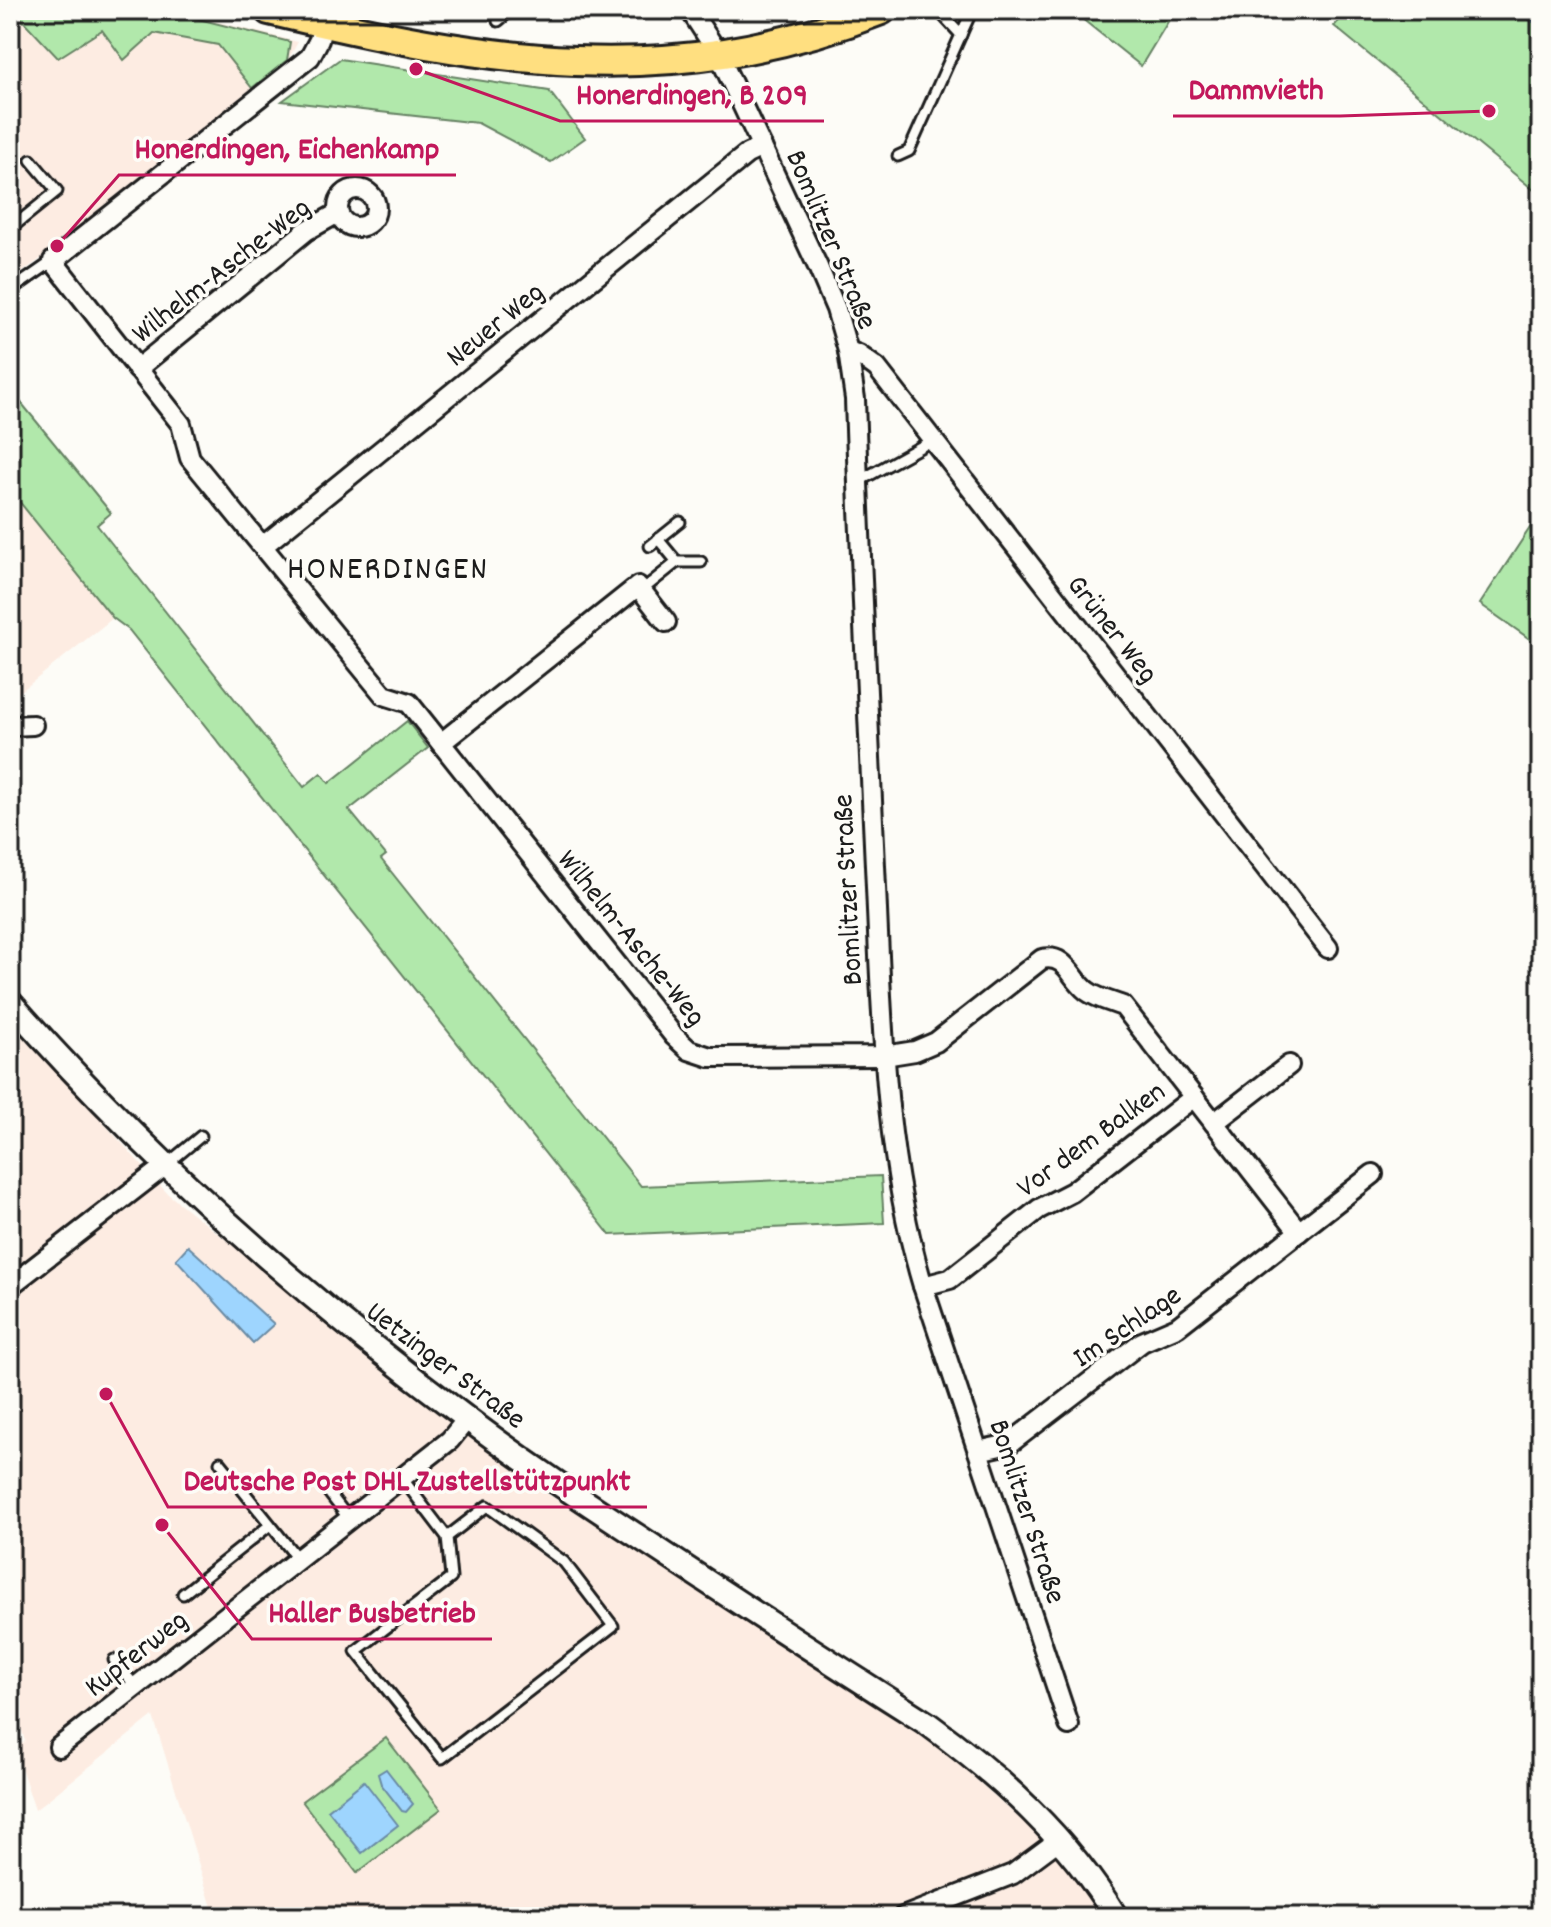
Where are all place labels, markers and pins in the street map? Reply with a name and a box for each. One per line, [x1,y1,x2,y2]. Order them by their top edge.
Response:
callout: Dammvieth [1173,60,1340,116]
callout: Honerdingen, B 209 [560,65,824,121]
callout: Honerdingen, Eichenkamp [119,119,456,175]
callout: Deutsche Post DHL Zustellstützpunkt [168,1451,647,1507]
callout: Haller Busbetrieb [252,1583,492,1639]

